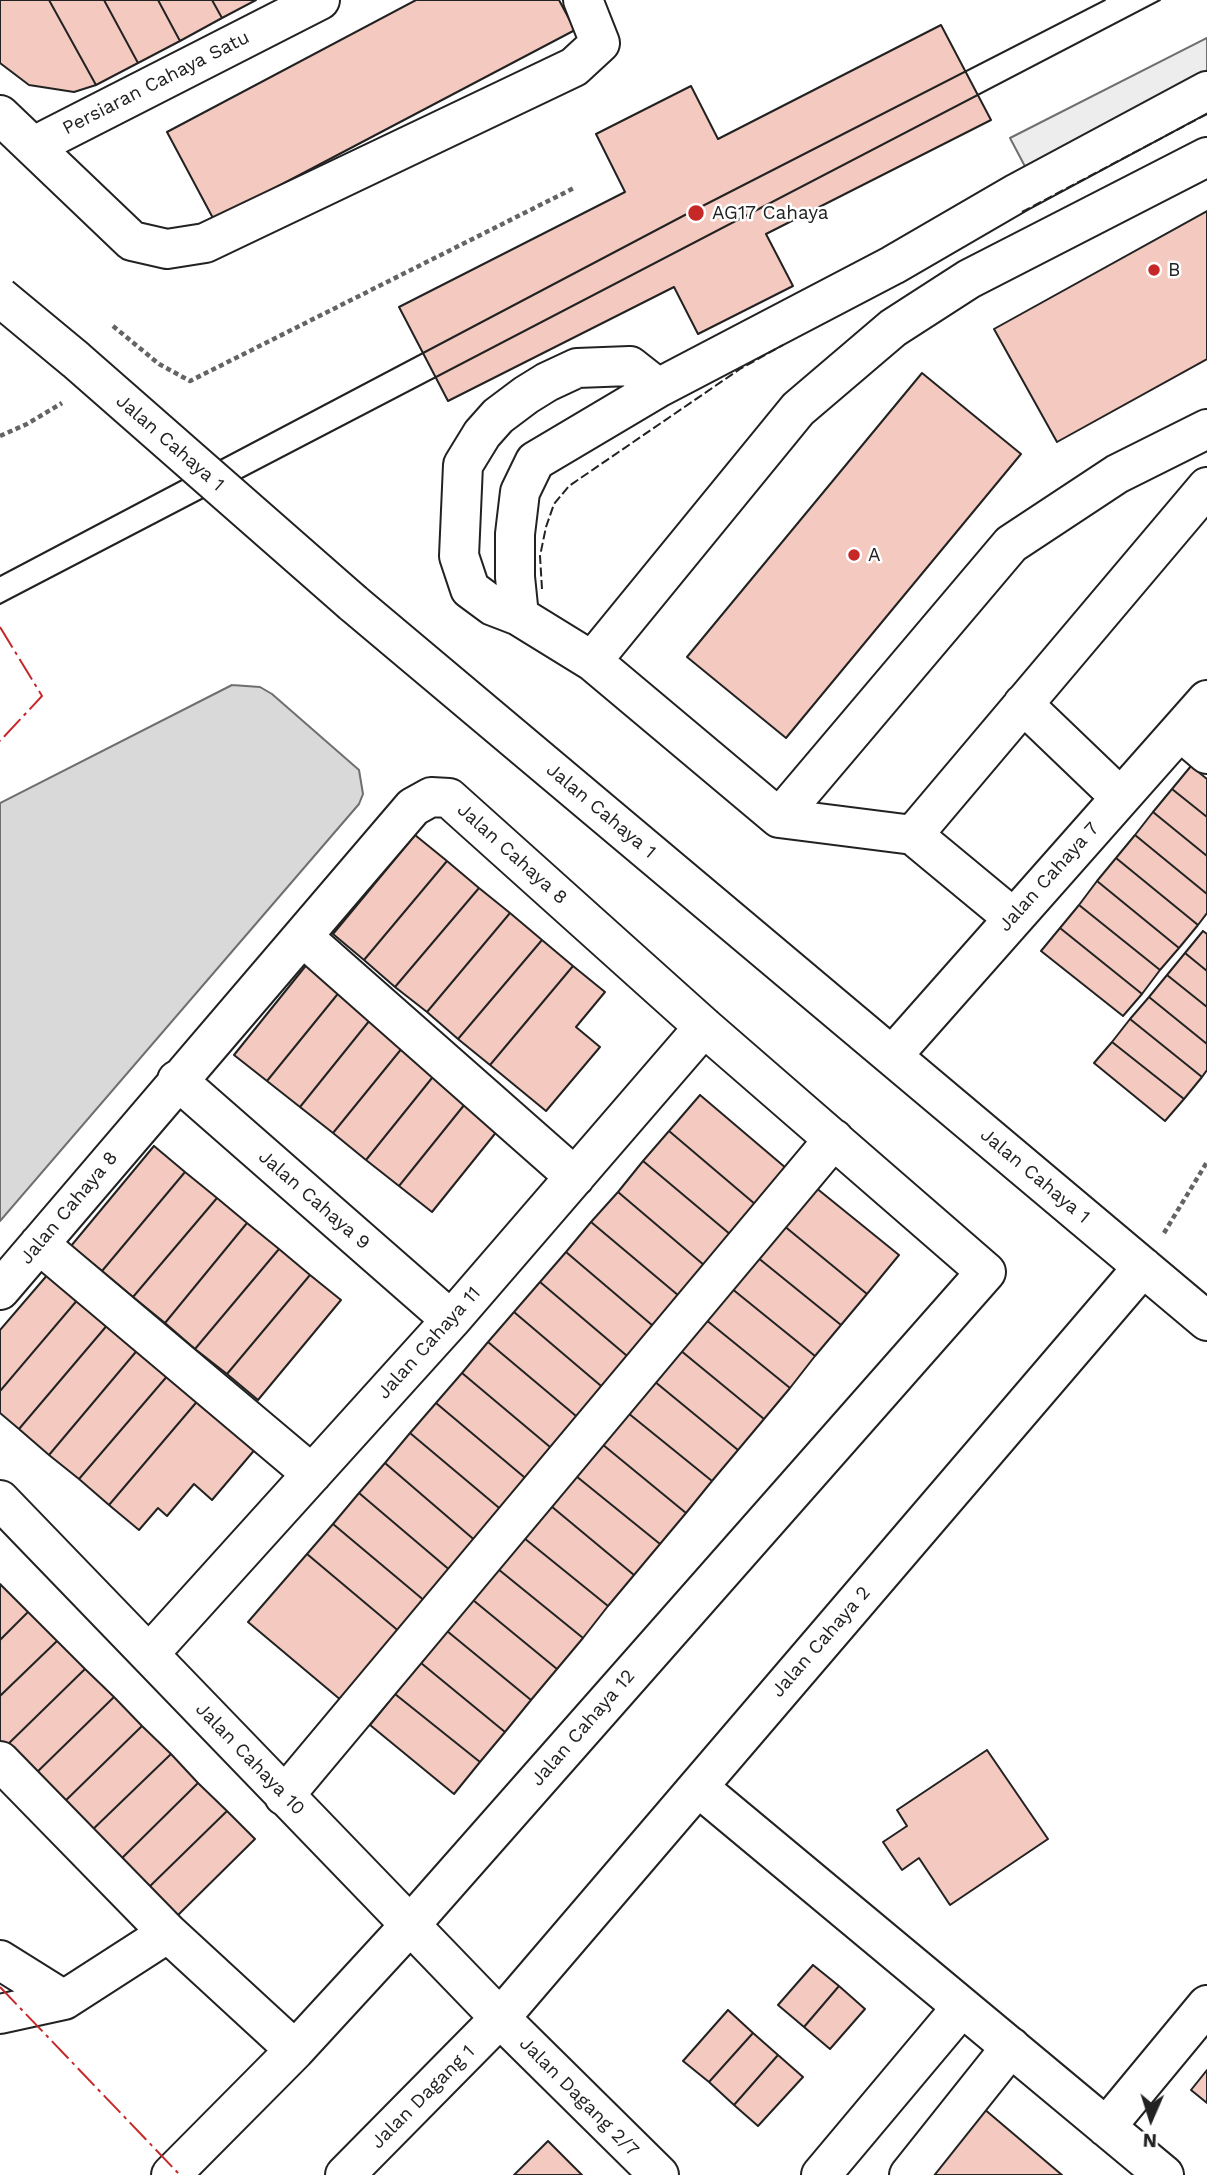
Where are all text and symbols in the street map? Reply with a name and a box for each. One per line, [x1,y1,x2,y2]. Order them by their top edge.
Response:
street label: Persiaran Cahaya Satu [59,26,253,140]
place label: AG17 Cahaya [712,202,828,224]
marker: AG17 Cahaya [686,203,706,223]
place label: B [1168,259,1180,281]
marker: B [1146,262,1162,278]
street label: Jalan Cahaya 1 [111,390,229,496]
place label: A [868,544,881,566]
marker: A [846,547,862,563]
street label: Jalan Cahaya 1 [542,759,660,863]
street label: Jalan Cahaya 8 [452,799,572,909]
street label: Jalan Cahaya 7 [994,818,1104,936]
street label: Jalan Cahaya 1 [976,1124,1094,1228]
street label: Jalan Cahaya 9 [254,1145,374,1255]
street label: Jalan Cahaya 8 [15,1147,123,1269]
street label: Jalan Cahaya 11 [373,1282,485,1404]
street label: Jalan Cahaya 2 [767,1582,875,1702]
street label: Jalan Cahaya 12 [526,1665,640,1791]
street label: Jalan Cahaya 10 [190,1698,310,1820]
street label: Jalan Dagang 2/7 [514,2032,644,2162]
street label: Jalan Dagang 1 [366,2040,480,2154]
north arrow [1116,2084,1186,2154]
text: N [1142,2129,1158,2152]

